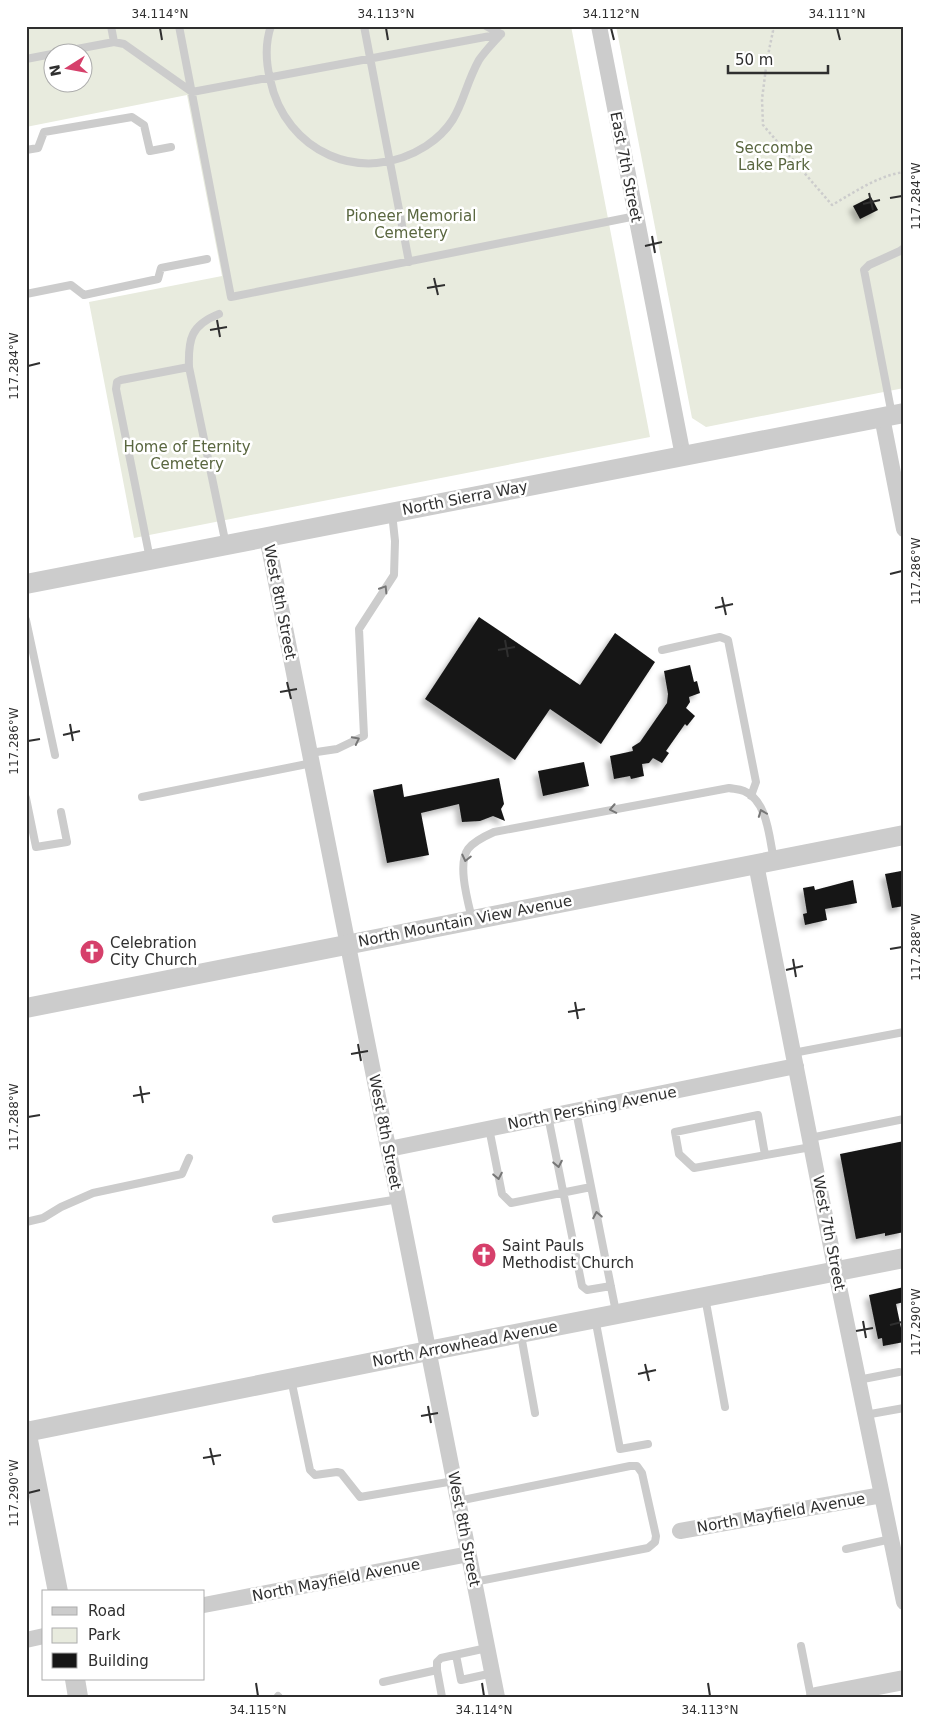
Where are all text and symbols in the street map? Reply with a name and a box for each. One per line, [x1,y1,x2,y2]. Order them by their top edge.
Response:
text: 34.114°N [132,7,188,21]
text: 34.113°N [358,7,414,21]
text: 34.112°N [583,7,639,21]
text: 34.111°N [809,7,865,21]
north arrow [42,42,92,92]
scale bar [728,42,828,74]
text: 50 m [735,51,773,69]
text: N [46,63,64,78]
street label: East 7th Street [606,110,646,224]
park label: Seccombe Lake Park [735,139,813,174]
text: 117.284°W [909,162,923,230]
park label: Pioneer Memorial Cemetery [346,207,476,242]
text: 117.284°W [7,332,21,400]
park label: Home of Eternity Cemetery [123,438,251,473]
street label: North Sierra Way [401,477,529,519]
text: 117.286°W [909,537,923,605]
street label: West 8th Street [260,543,300,661]
one-way arrow [378,586,388,595]
text: 117.286°W [7,707,21,775]
one-way arrow [351,736,360,746]
one-way arrow [609,804,618,814]
one-way arrow [758,809,768,818]
one-way arrow [461,854,471,863]
street label: North Mountain View Avenue [357,891,573,951]
text: 117.288°W [909,913,923,981]
place label: Celebration City Church [110,934,197,969]
church icon: Celebration City Church [79,939,105,965]
street label: West 8th Street [365,1073,405,1191]
text: 117.288°W [7,1083,21,1151]
street label: North Pershing Avenue [506,1083,678,1133]
one-way arrow [552,1160,562,1169]
one-way arrow [493,1172,503,1181]
street label: West 7th Street [809,1174,849,1292]
one-way arrow [592,1210,602,1219]
place label: Saint Pauls Methodist Church [502,1237,634,1272]
church icon: Saint Pauls Methodist Church [471,1242,497,1268]
text: 117.290°W [909,1288,923,1356]
street label: North Arrowhead Avenue [371,1317,559,1371]
text: 117.290°W [7,1459,21,1527]
street label: West 8th Street [444,1470,484,1588]
street label: North Mayfield Avenue [695,1489,867,1537]
street label: North Mayfield Avenue [251,1555,421,1605]
legend [42,1590,205,1680]
text: Road [88,1602,126,1620]
text: Park [88,1626,121,1644]
text: Building [88,1652,149,1670]
text: 34.115°N [230,1703,286,1717]
text: 34.114°N [456,1703,512,1717]
text: 34.113°N [682,1703,738,1717]

